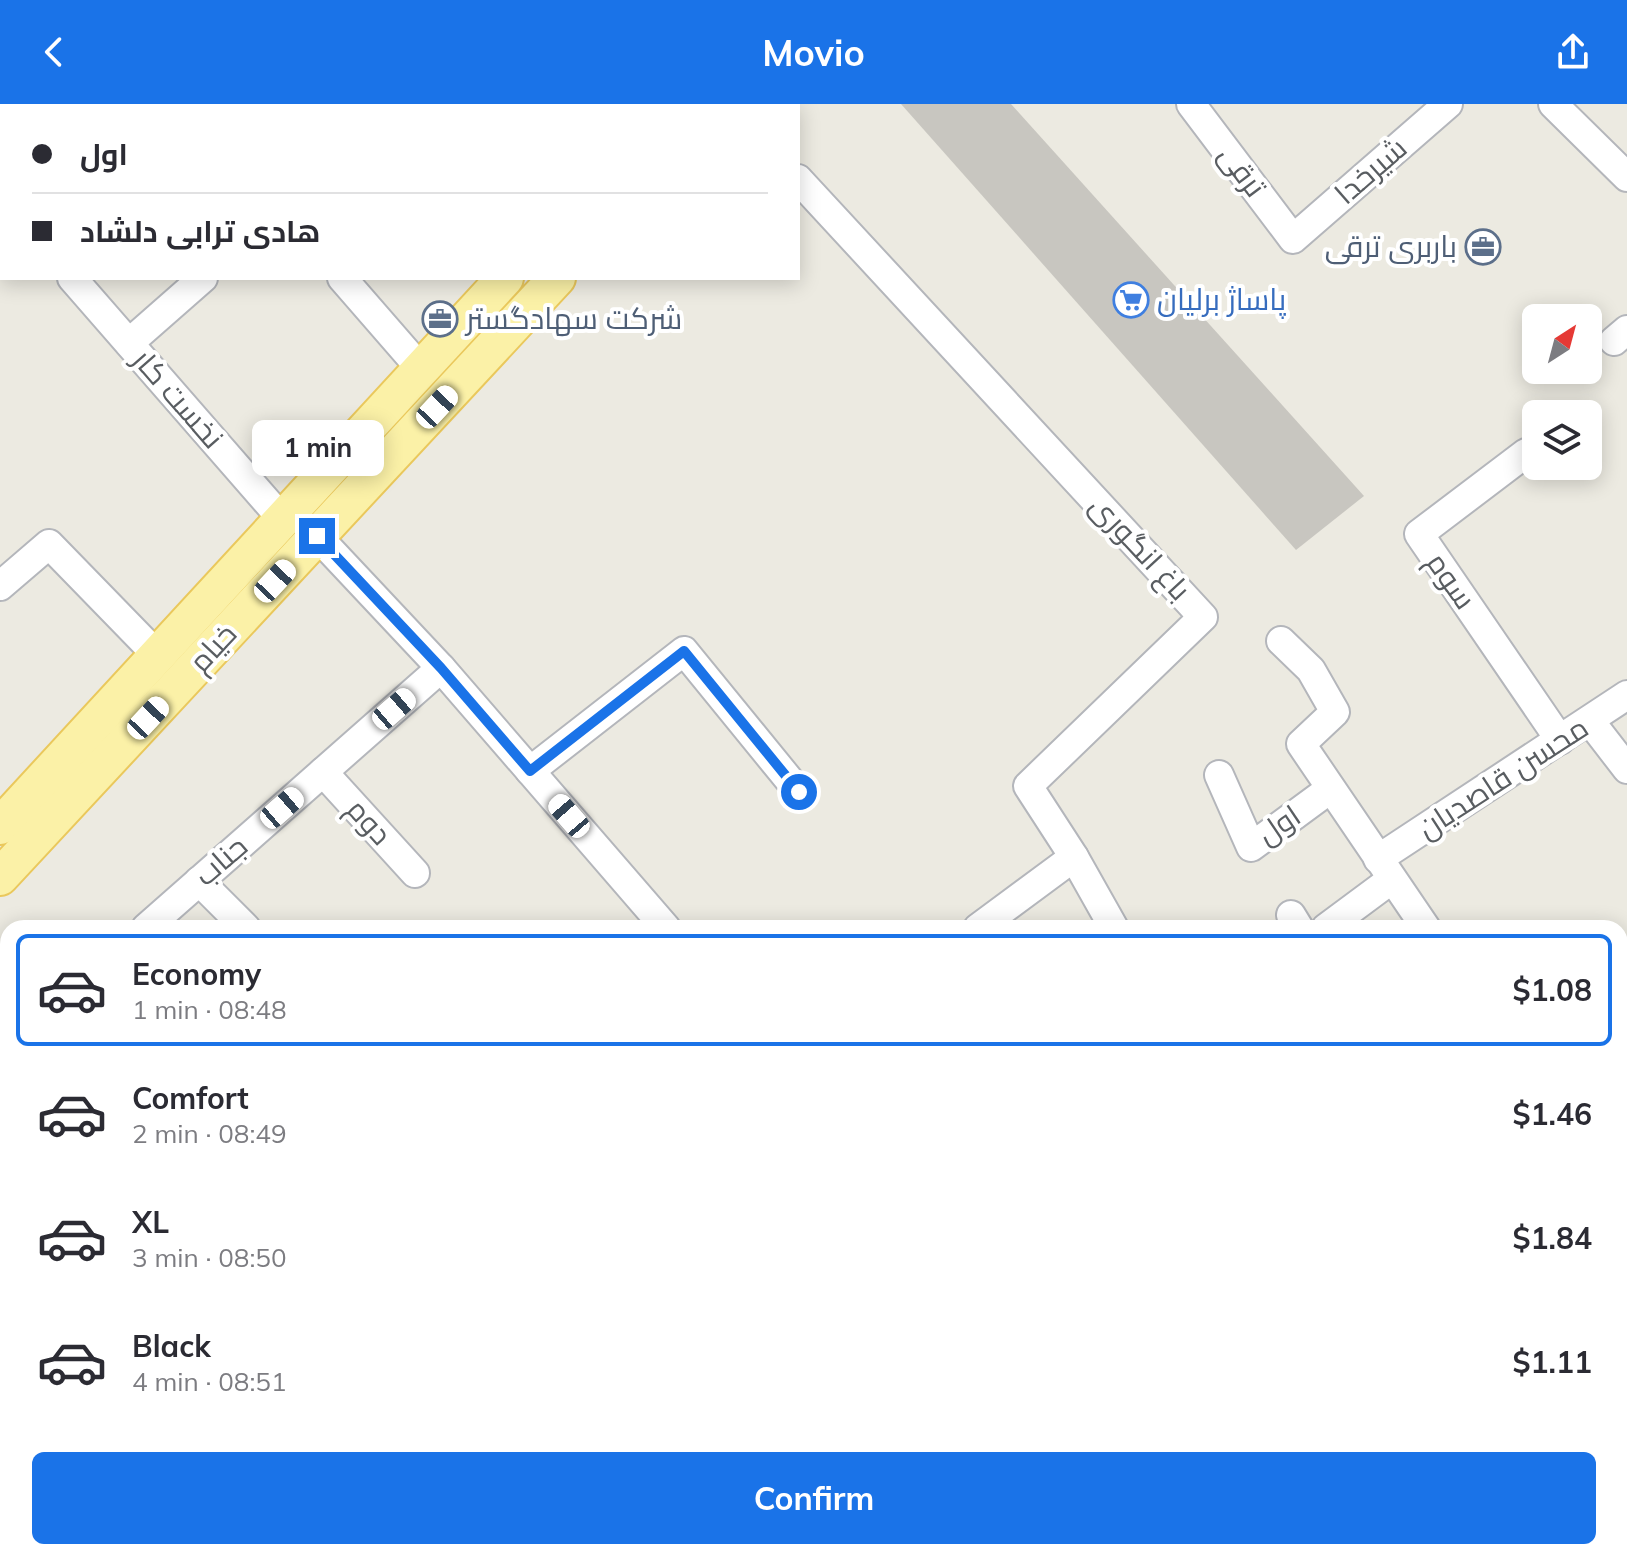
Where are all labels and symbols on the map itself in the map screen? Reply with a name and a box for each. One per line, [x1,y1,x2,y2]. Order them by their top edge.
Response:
street label: شیرخدا [1326,129,1414,212]
street label: ترقی [1211,137,1275,204]
place label: باربری ترقی [1325,227,1457,265]
office icon: باربری ترقی [1464,228,1502,266]
place label: پاساژ برلیان [1157,280,1286,319]
supermarket icon: پاساژ برلیان [1112,281,1150,319]
place label: شرکت سهادگستر [464,299,682,337]
office icon: شرکت سهادگستر [421,300,459,338]
north arrow [1522,304,1602,384]
street label: نخست کار [124,339,232,456]
car [412,381,462,433]
callout: 1 min [251,420,383,476]
street label: باغ انگوری [1081,487,1199,609]
route end [299,518,335,554]
street label: سوم [1417,545,1485,617]
car [250,555,300,607]
street label: خیام [180,615,246,681]
car [368,684,420,734]
car [123,692,173,744]
street label: محسن قاصدیان [1410,708,1595,846]
route start [781,774,817,810]
car [256,783,308,833]
street label: دوم [338,790,400,854]
car [544,790,594,842]
street label: اول [1249,796,1307,852]
street label: جناب [186,827,255,894]

